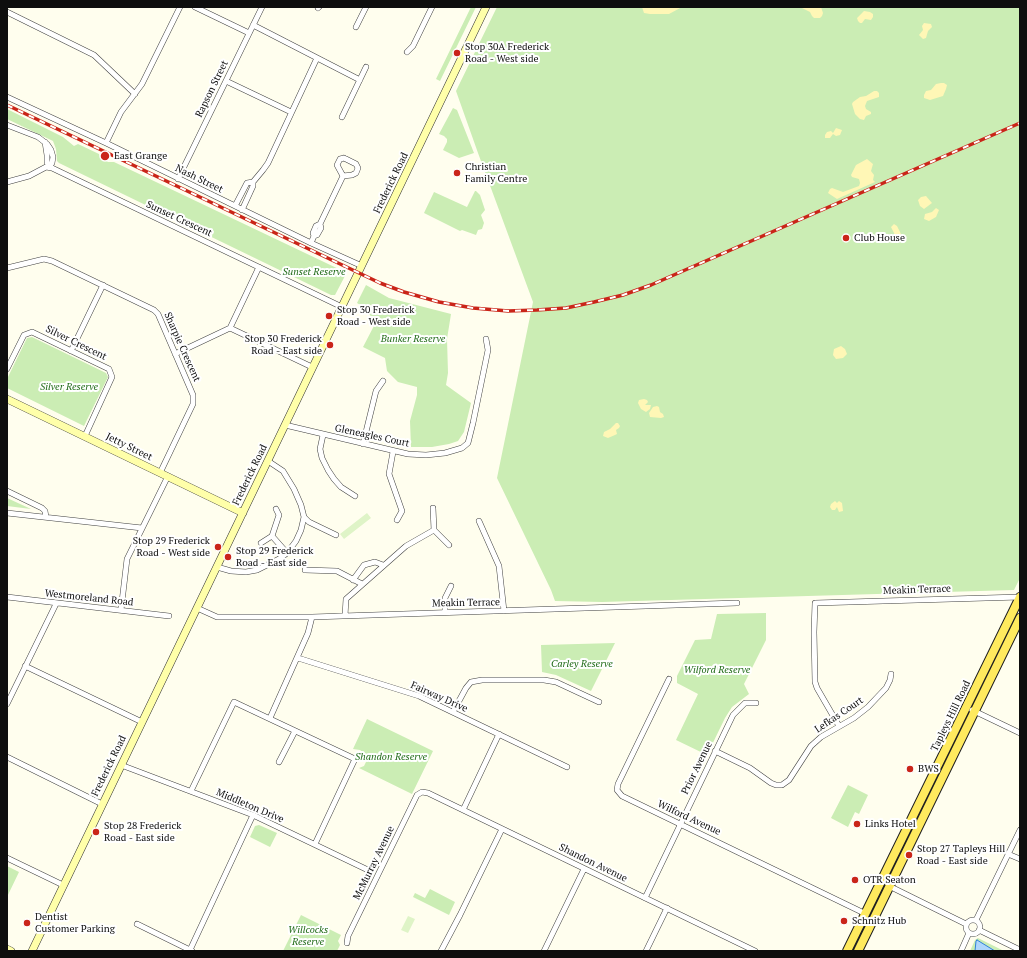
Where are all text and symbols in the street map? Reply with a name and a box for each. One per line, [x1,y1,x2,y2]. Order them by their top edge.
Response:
place label: Stop 30A Frederick Road - West side [465,41,549,64]
marker: Stop 30A Frederick Road - West side [452,48,462,58]
street label: Rapson Street [193,59,231,119]
marker: East Grange [99,150,111,162]
place label: East Grange [114,150,167,162]
street label: Frederick Road [371,151,411,215]
place label: Christian Family Centre [465,161,527,184]
street label: Nash Street [173,162,225,196]
marker: Christian Family Centre [452,168,462,178]
street label: Sunset Crescent [144,198,214,240]
place label: Club House [854,232,905,244]
marker: Club House [841,233,851,243]
park label: Sunset Reserve [283,266,345,278]
place label: Stop 30 Frederick Road - West side [337,304,414,328]
street label: Sharpie Crescent [161,310,203,384]
marker: Stop 30 Frederick Road - West side [324,311,334,321]
street label: Silver Crescent [44,323,108,363]
place label: Stop 30 Frederick Road - East side [245,333,322,356]
park label: Bunker Reserve [381,333,445,345]
marker: Stop 30 Frederick Road - East side [325,340,335,350]
park label: Silver Reserve [40,381,98,393]
street label: Gleneagles Court [334,422,410,450]
street label: Jetty Street [104,431,154,463]
street label: Frederick Road [230,443,270,507]
place label: Stop 29 Frederick Road - West side [133,535,210,558]
marker: Stop 29 Frederick Road - West side [213,542,223,552]
place label: Stop 29 Frederick Road - East side [236,545,313,568]
marker: Stop 29 Frederick Road - East side [223,552,233,562]
street label: Meakin Terrace [883,583,951,597]
street label: Westmoreland Road [44,587,134,609]
street label: Meakin Terrace [432,596,500,610]
park label: Carley Reserve [551,658,613,670]
park label: Wilford Reserve [684,664,750,676]
street label: Fairway Drive [409,679,469,715]
street label: Tapleys Hill Road [929,679,973,753]
street label: Lefkas Court [812,694,866,736]
street label: Frederick Road [89,734,129,798]
street label: Prior Avenue [679,740,715,796]
park label: Shandon Reserve [355,751,427,763]
place label: BWS [918,763,939,775]
marker: BWS [905,764,915,774]
street label: Middleton Drive [214,786,286,826]
street label: Wilford Avenue [655,798,723,838]
place label: Links Hotel [865,818,916,830]
marker: Links Hotel [852,819,862,829]
place label: Stop 28 Frederick Road - East side [104,820,181,844]
street label: McMurray Avenue [351,824,397,902]
marker: Stop 28 Frederick Road - East side [91,827,101,837]
street label: Shandon Avenue [557,841,629,885]
place label: Stop 27 Tapleys Hill Road - East side [917,843,1005,866]
marker: Stop 27 Tapleys Hill Road - East side [904,850,914,860]
place label: OTR Seaton [863,874,916,886]
marker: OTR Seaton [850,875,860,885]
place label: Dentist Customer Parking [35,911,115,934]
place label: Schnitz Hub [852,915,906,927]
marker: Schnitz Hub [839,916,849,926]
marker: Dentist Customer Parking [22,918,32,928]
park label: Willcocks Reserve [288,924,328,948]

